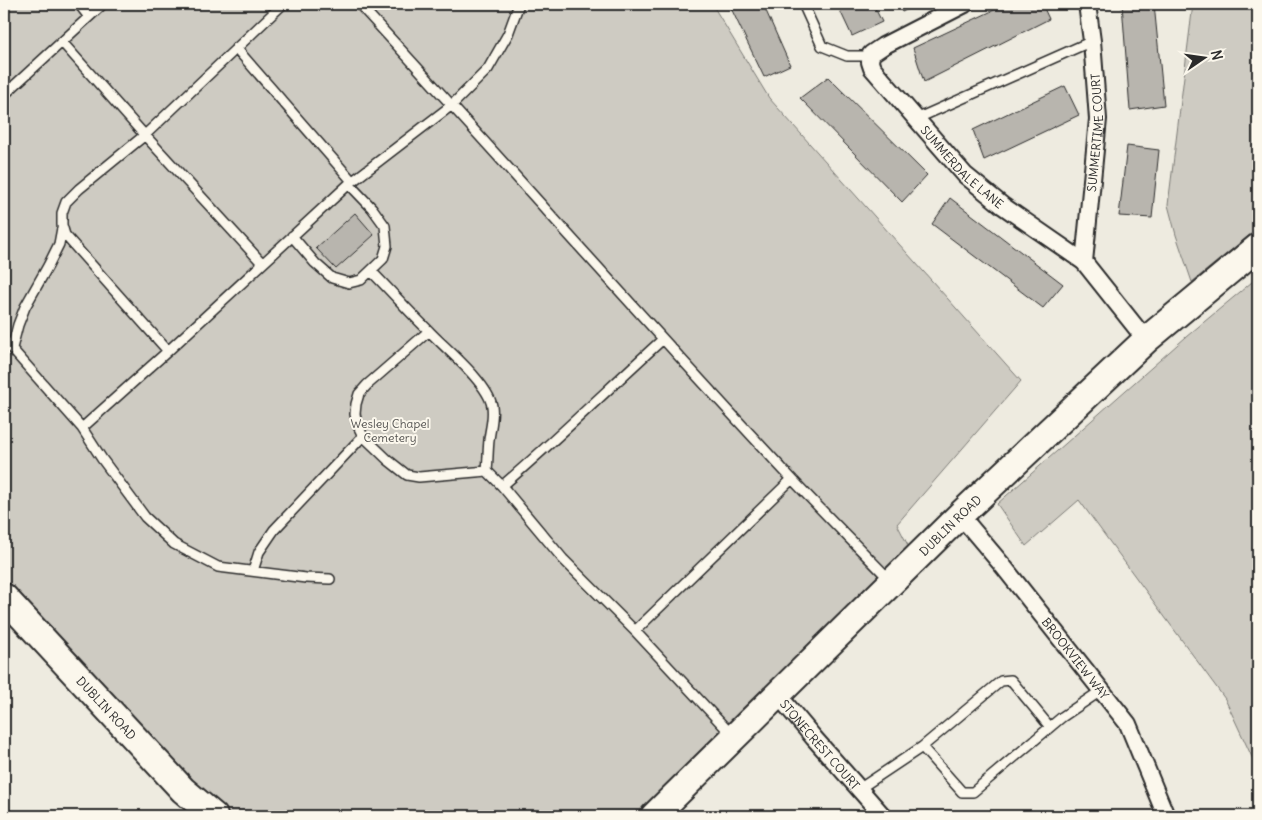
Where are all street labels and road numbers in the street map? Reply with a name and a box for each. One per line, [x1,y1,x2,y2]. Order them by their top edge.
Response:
street label: SUMMERTIME COURT [1083,73,1106,192]
street label: SUMMERDALE LANE [918,122,1007,211]
street label: DUBLIN ROAD [916,492,984,559]
street label: BROOKVIEW WAY [1039,614,1113,702]
street label: DUBLIN ROAD [74,673,140,742]
street label: STONECREST COURT [777,696,863,792]

